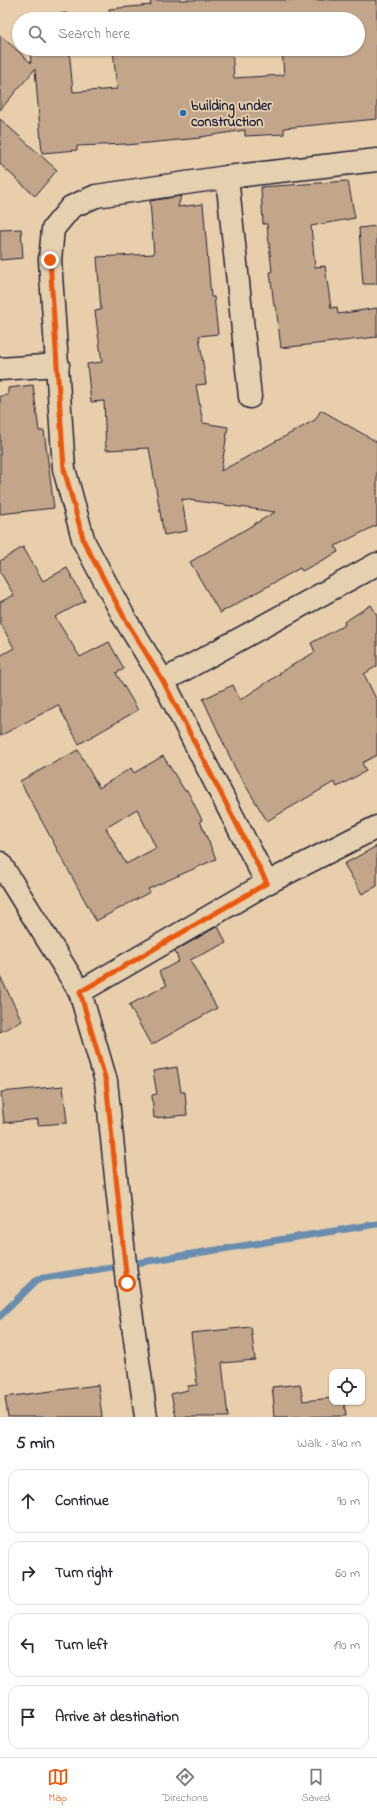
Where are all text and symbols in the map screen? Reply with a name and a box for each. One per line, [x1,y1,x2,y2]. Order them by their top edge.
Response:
search box [12,12,365,56]
icon: search [26,23,48,45]
text: Search here [58,23,130,45]
place label: building under construction [191,96,272,133]
marker: building under construction [178,108,188,118]
route end [41,251,59,269]
route start [118,1274,136,1292]
map controls [329,1369,365,1405]
button: locate [329,1369,365,1405]
text: 5 min [16,1431,55,1456]
text: Walk · 340 m [297,1434,361,1453]
icon: ahead [17,1490,39,1512]
text: Continue [55,1490,109,1512]
text: 90 m [337,1492,360,1511]
icon: right [17,1562,39,1584]
text: Turn right [55,1562,113,1584]
text: 60 m [335,1564,360,1583]
icon: left [17,1634,39,1656]
text: Turn left [55,1634,108,1656]
text: 190 m [333,1636,360,1655]
icon: arrive [17,1706,39,1728]
text: Arrive at destination [55,1706,179,1728]
tab: Map [47,1766,69,1806]
tab: Directions [162,1766,208,1806]
tab: Saved [302,1766,330,1806]

